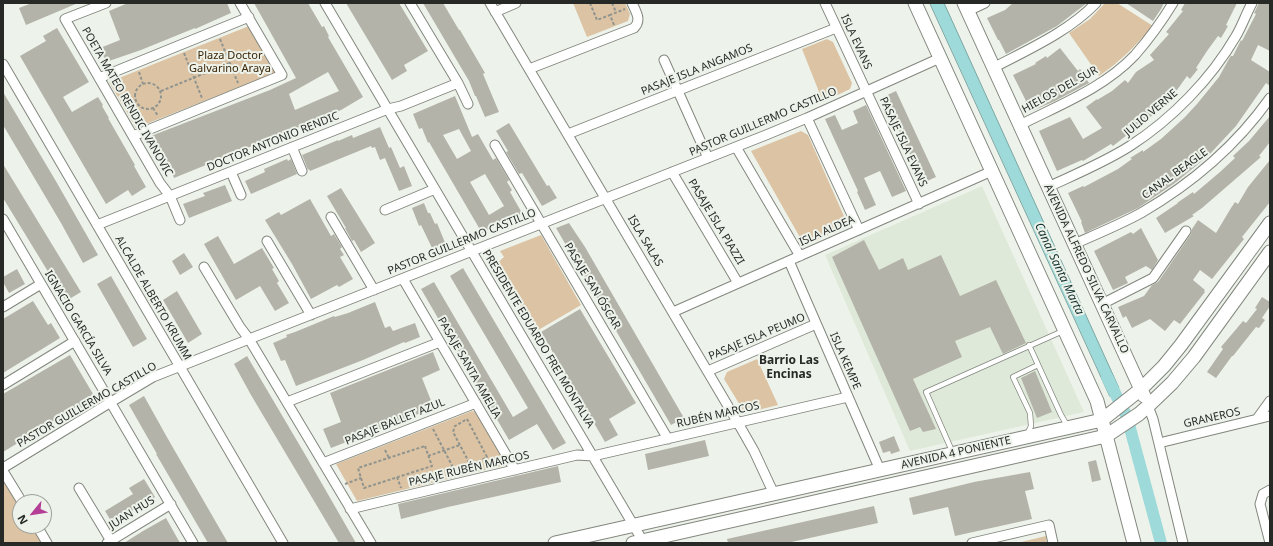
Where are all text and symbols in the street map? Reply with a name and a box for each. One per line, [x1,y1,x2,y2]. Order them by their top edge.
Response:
street label: ISLA EVANS [838,12,874,72]
street label: POETA MATEO RENDIC IVANOVIC [79,25,175,179]
street label: PASAJE ISLA ANGAMOS [639,42,755,98]
park label: Plaza Doctor Galvarino Araya [189,49,271,75]
street label: HIELOS DEL SUR [1020,64,1100,116]
street label: PASTOR GUILLERMO CASTILLO [687,85,839,159]
street label: JULIO VERNE [1121,87,1181,139]
street label: PASAJE ISLA EVANS [876,95,930,189]
street label: DOCTOR ANTONIO RENDIC [205,109,341,175]
street label: CANAL BEAGLE [1140,146,1210,202]
street label: PASAJE ISLA PIAZZI [685,177,747,267]
street label: AVENIDA ALFREDO SILVA CARVALLO [1041,182,1131,356]
street label: PASTOR GUILLERMO CASTILLO [386,206,538,278]
street label: ISLA SALAS [625,213,665,269]
street label: ISLA ALDEA [797,213,857,249]
water label: Canal Santa Marta [1031,221,1087,317]
street label: ALCALDE ALBERTO KRUMM [112,234,194,362]
street label: PASAJE SAN ÓSCAR [561,240,623,332]
street label: PRESIDENTE EDUARDO FREI MONTALVA [479,247,597,431]
street label: IGNACIO GARCÍA SILVA [41,268,115,378]
street label: PASAJE ISLA PEUMO [707,311,807,363]
street label: PASAJE SANTA AMELIA [435,315,503,421]
street label: ISLA KEMPE [827,330,863,392]
district label: Barrio Las Encinas [759,354,819,382]
street label: PASTOR GUILLERMO CASTILLO [15,360,159,450]
street label: PASAJE BALLET AZUL [343,396,447,448]
street label: RUBÉN MARCOS [675,399,761,431]
street label: GRANEROS [1182,405,1242,431]
street label: AVENIDA 4 PONIENTE [900,434,1012,472]
street label: PASAJE RUBÉN MARCOS [407,449,531,489]
north arrow [12,494,52,534]
street label: JUAN HUS [107,494,157,532]
text: N [13,512,31,527]

